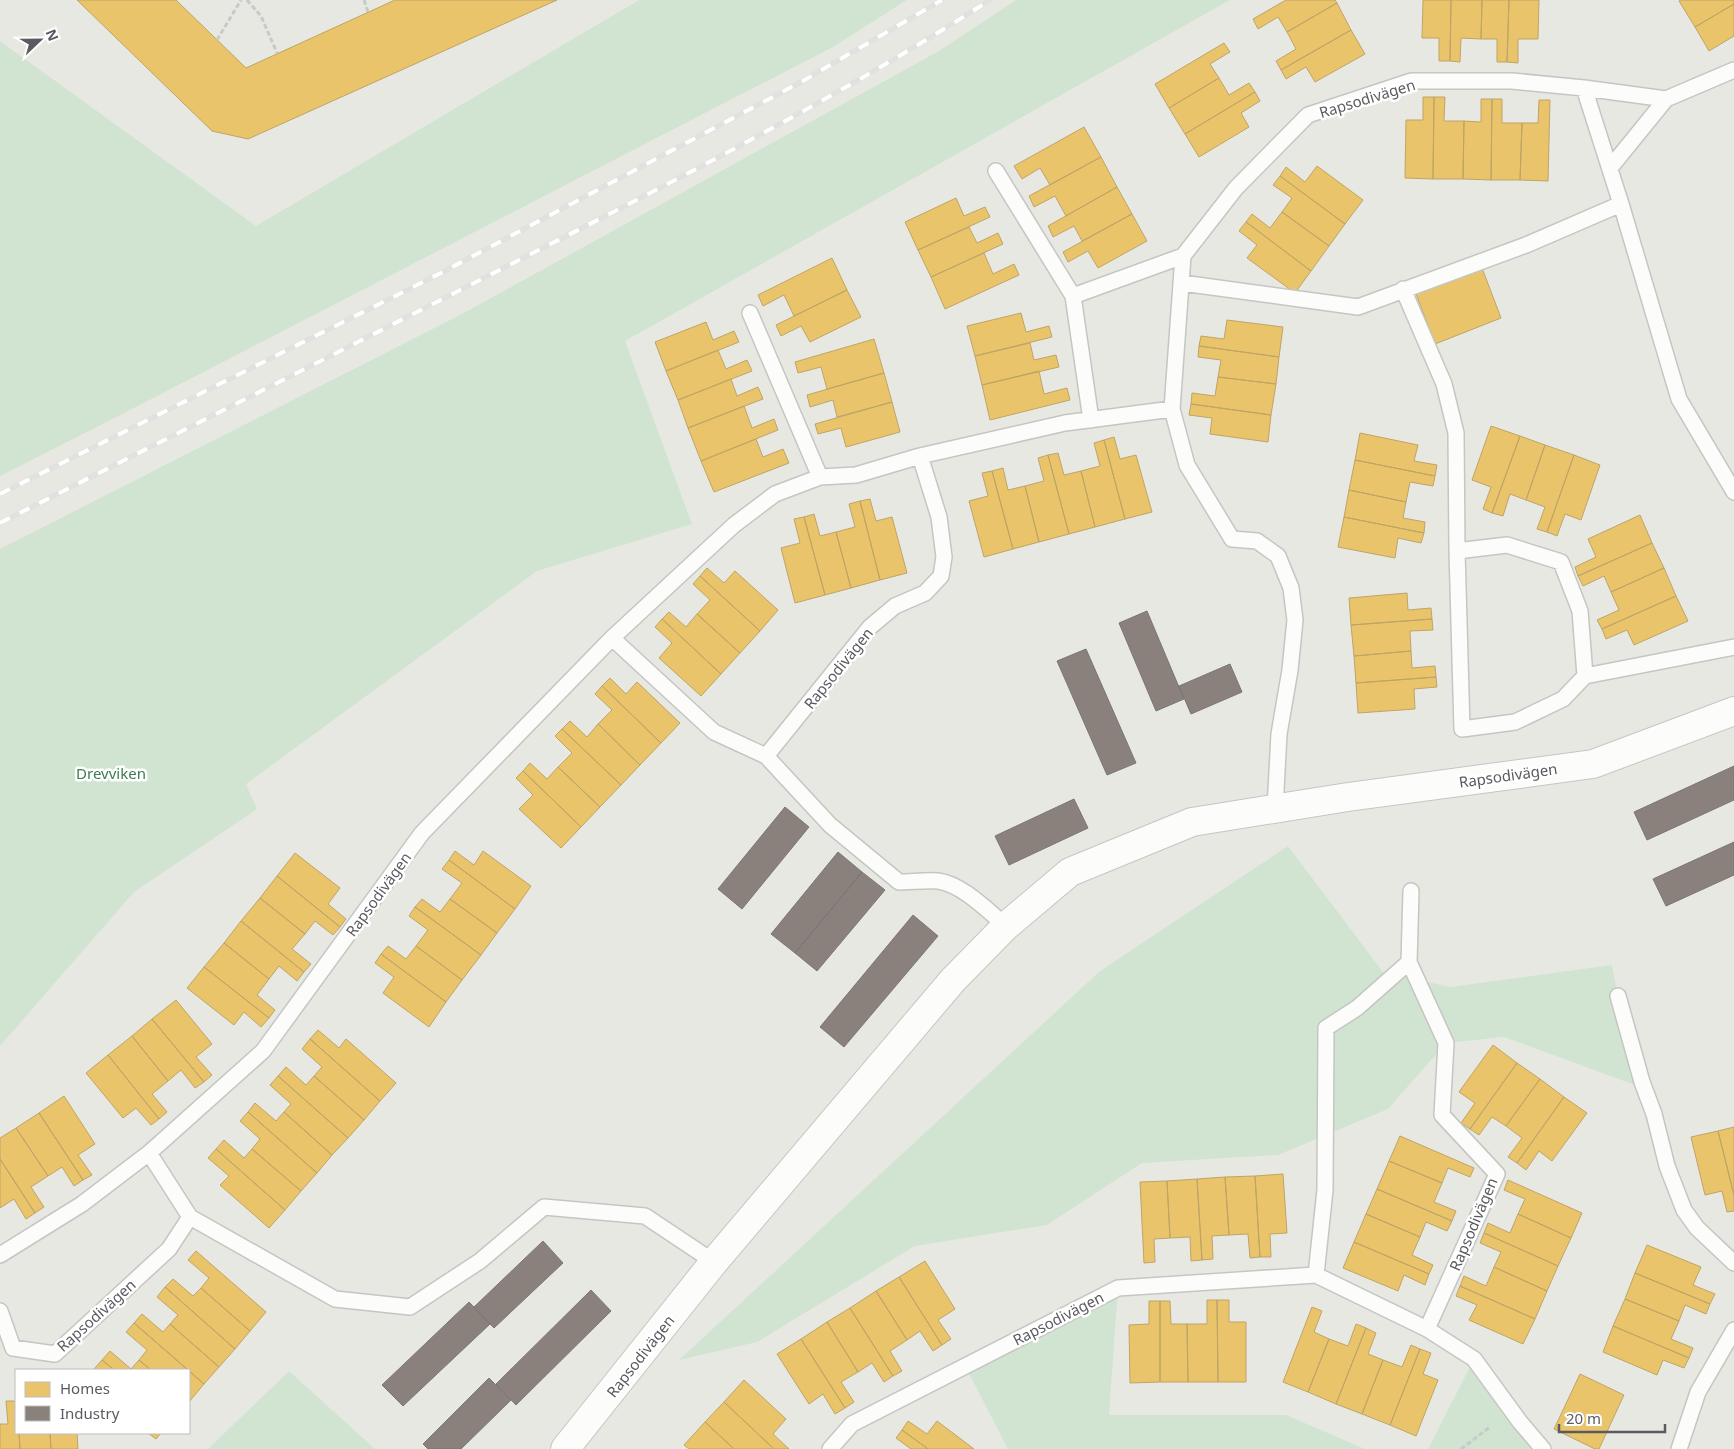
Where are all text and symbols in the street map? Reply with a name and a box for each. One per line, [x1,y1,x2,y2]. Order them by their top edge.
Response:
north arrow [15,15,65,65]
text: N [42,26,63,44]
street label: Rapsodivägen [1317,74,1417,122]
street label: Rapsodivägen [799,623,877,713]
street label: Rapsodivägen [1457,758,1559,792]
park label: Drevviken [76,763,146,783]
street label: Rapsodivägen [341,848,415,940]
street label: Rapsodivägen [1444,1174,1502,1274]
street label: Rapsodivägen [52,1274,140,1356]
street label: Rapsodivägen [1009,1287,1107,1349]
street label: Rapsodivägen [602,1311,678,1401]
legend [15,1369,190,1434]
text: Homes [60,1378,110,1398]
scale bar [1559,1402,1665,1434]
text: Industry [60,1403,120,1423]
text: 20 m [1566,1408,1601,1428]

